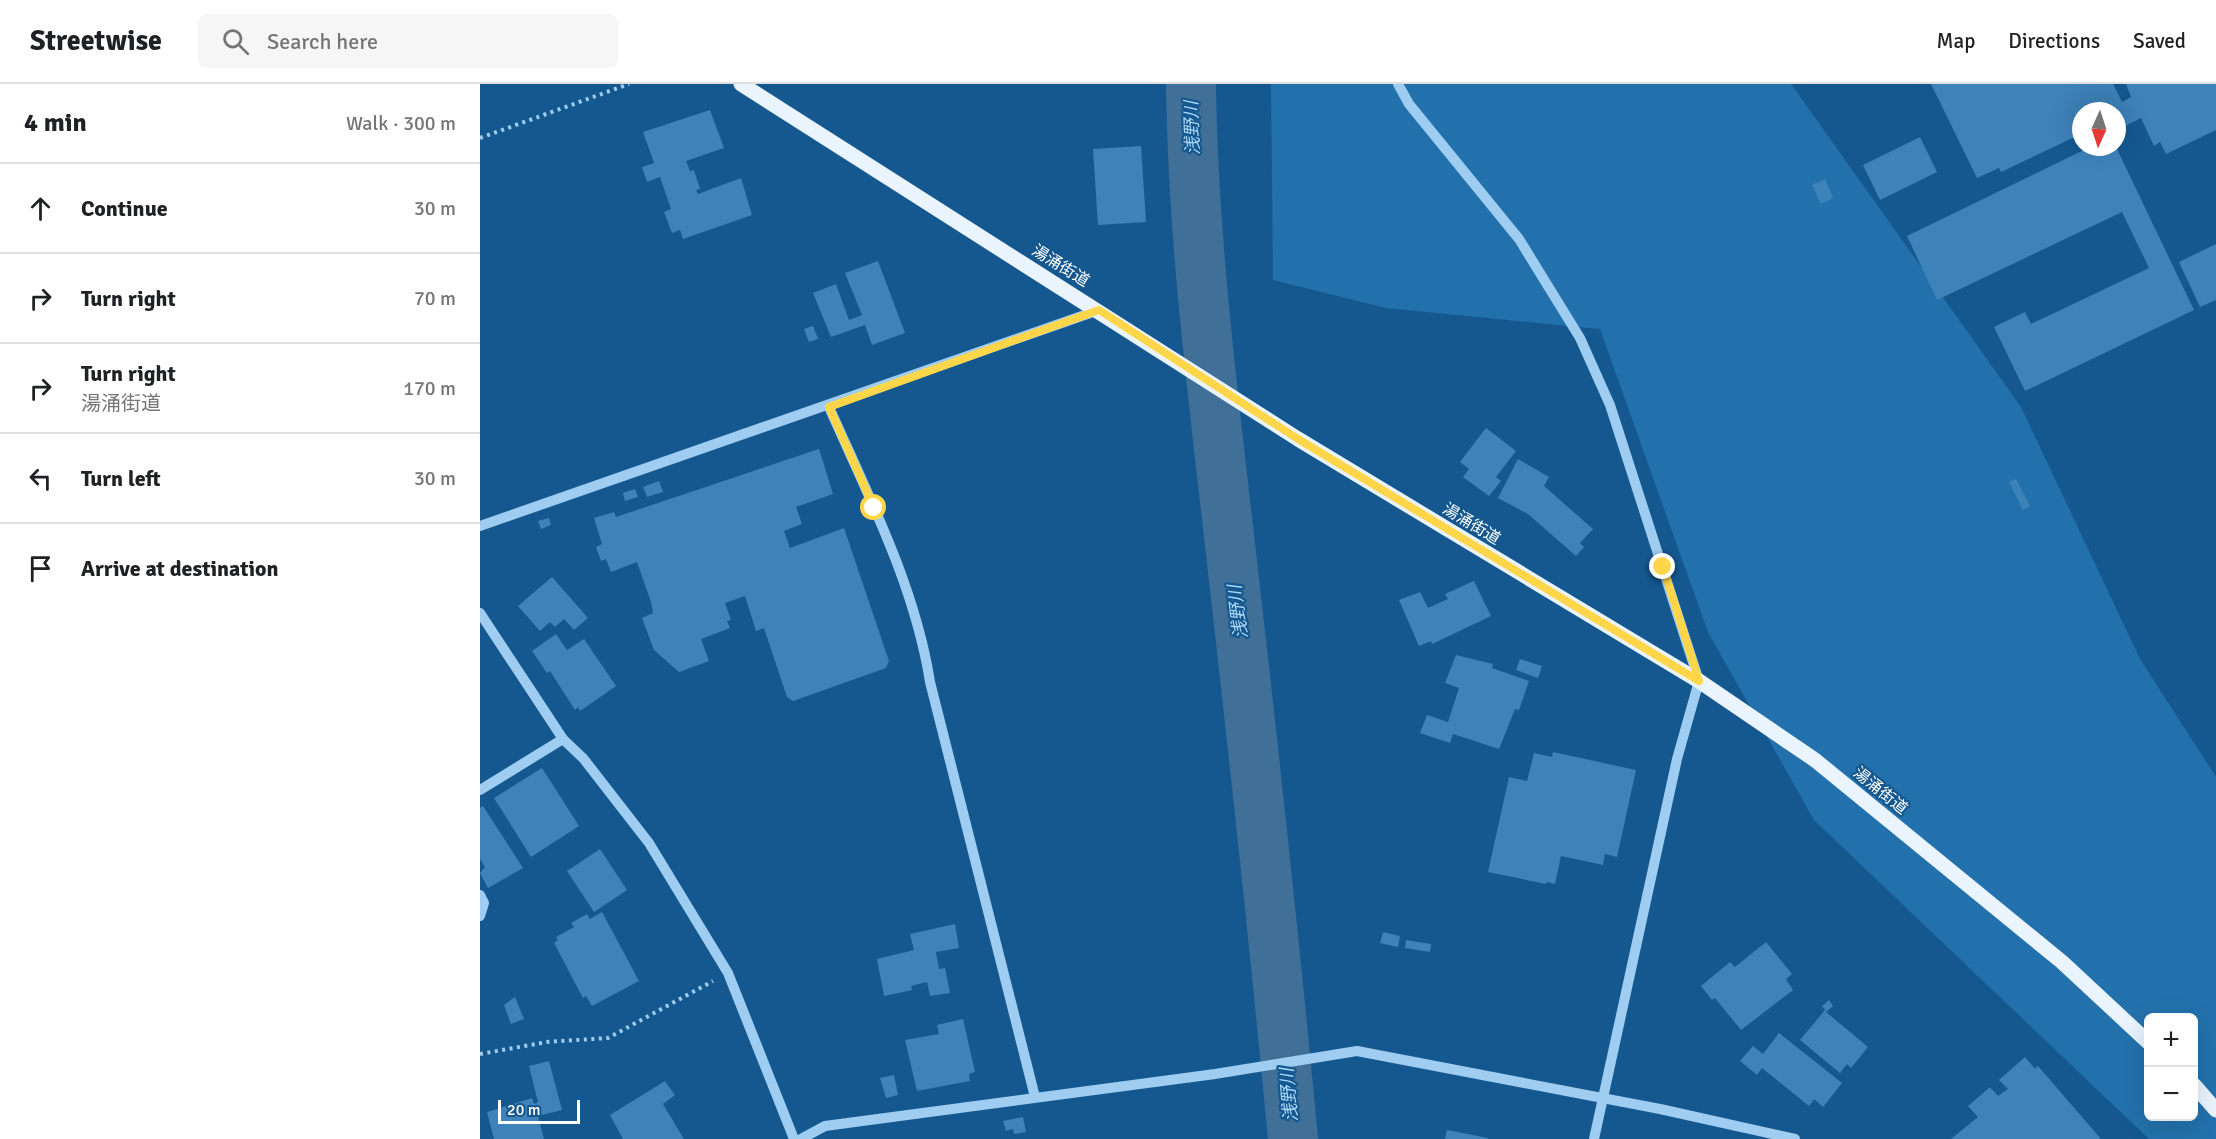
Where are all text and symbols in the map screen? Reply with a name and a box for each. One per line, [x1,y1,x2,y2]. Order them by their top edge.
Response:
search box [198,14,618,68]
text: Streetwise [30,24,162,58]
icon: search [219,25,252,58]
text: Search here [267,28,378,55]
text: Map [1937,28,1975,54]
text: Directions [2008,28,2100,54]
text: Saved [2133,28,2186,54]
water label: 浅野川 [1180,99,1204,155]
north arrow [2072,102,2126,156]
text: 4 min [24,107,87,139]
text: Walk · 300 m [346,111,456,136]
icon: ahead [24,192,57,225]
text: Continue [81,195,168,222]
text: 30 m [414,196,456,221]
street label: 湯涌街道 [1028,240,1093,291]
icon: right [24,282,57,315]
text: Turn right [81,285,176,312]
text: 70 m [414,286,456,311]
text: Turn right [81,360,176,387]
icon: right [24,372,57,405]
text: 170 m [403,376,456,401]
text: 湯涌街道 [81,391,161,416]
icon: left [24,462,57,495]
text: Turn left [81,465,161,492]
text: 30 m [414,466,456,491]
route start [860,494,886,520]
street label: 湯涌街道 [1439,499,1504,549]
icon: arrive [24,552,57,585]
route end [1649,553,1675,579]
text: Arrive at destination [81,555,278,582]
water label: 浅野川 [1224,582,1252,640]
street label: 湯涌街道 [1849,763,1912,819]
map controls [2144,1013,2198,1121]
button: + [2144,1013,2198,1067]
water label: 浅野川 [1276,1065,1302,1123]
button: − [2144,1067,2198,1121]
scale bar [498,1097,580,1124]
text: 20 m [507,1100,541,1120]

